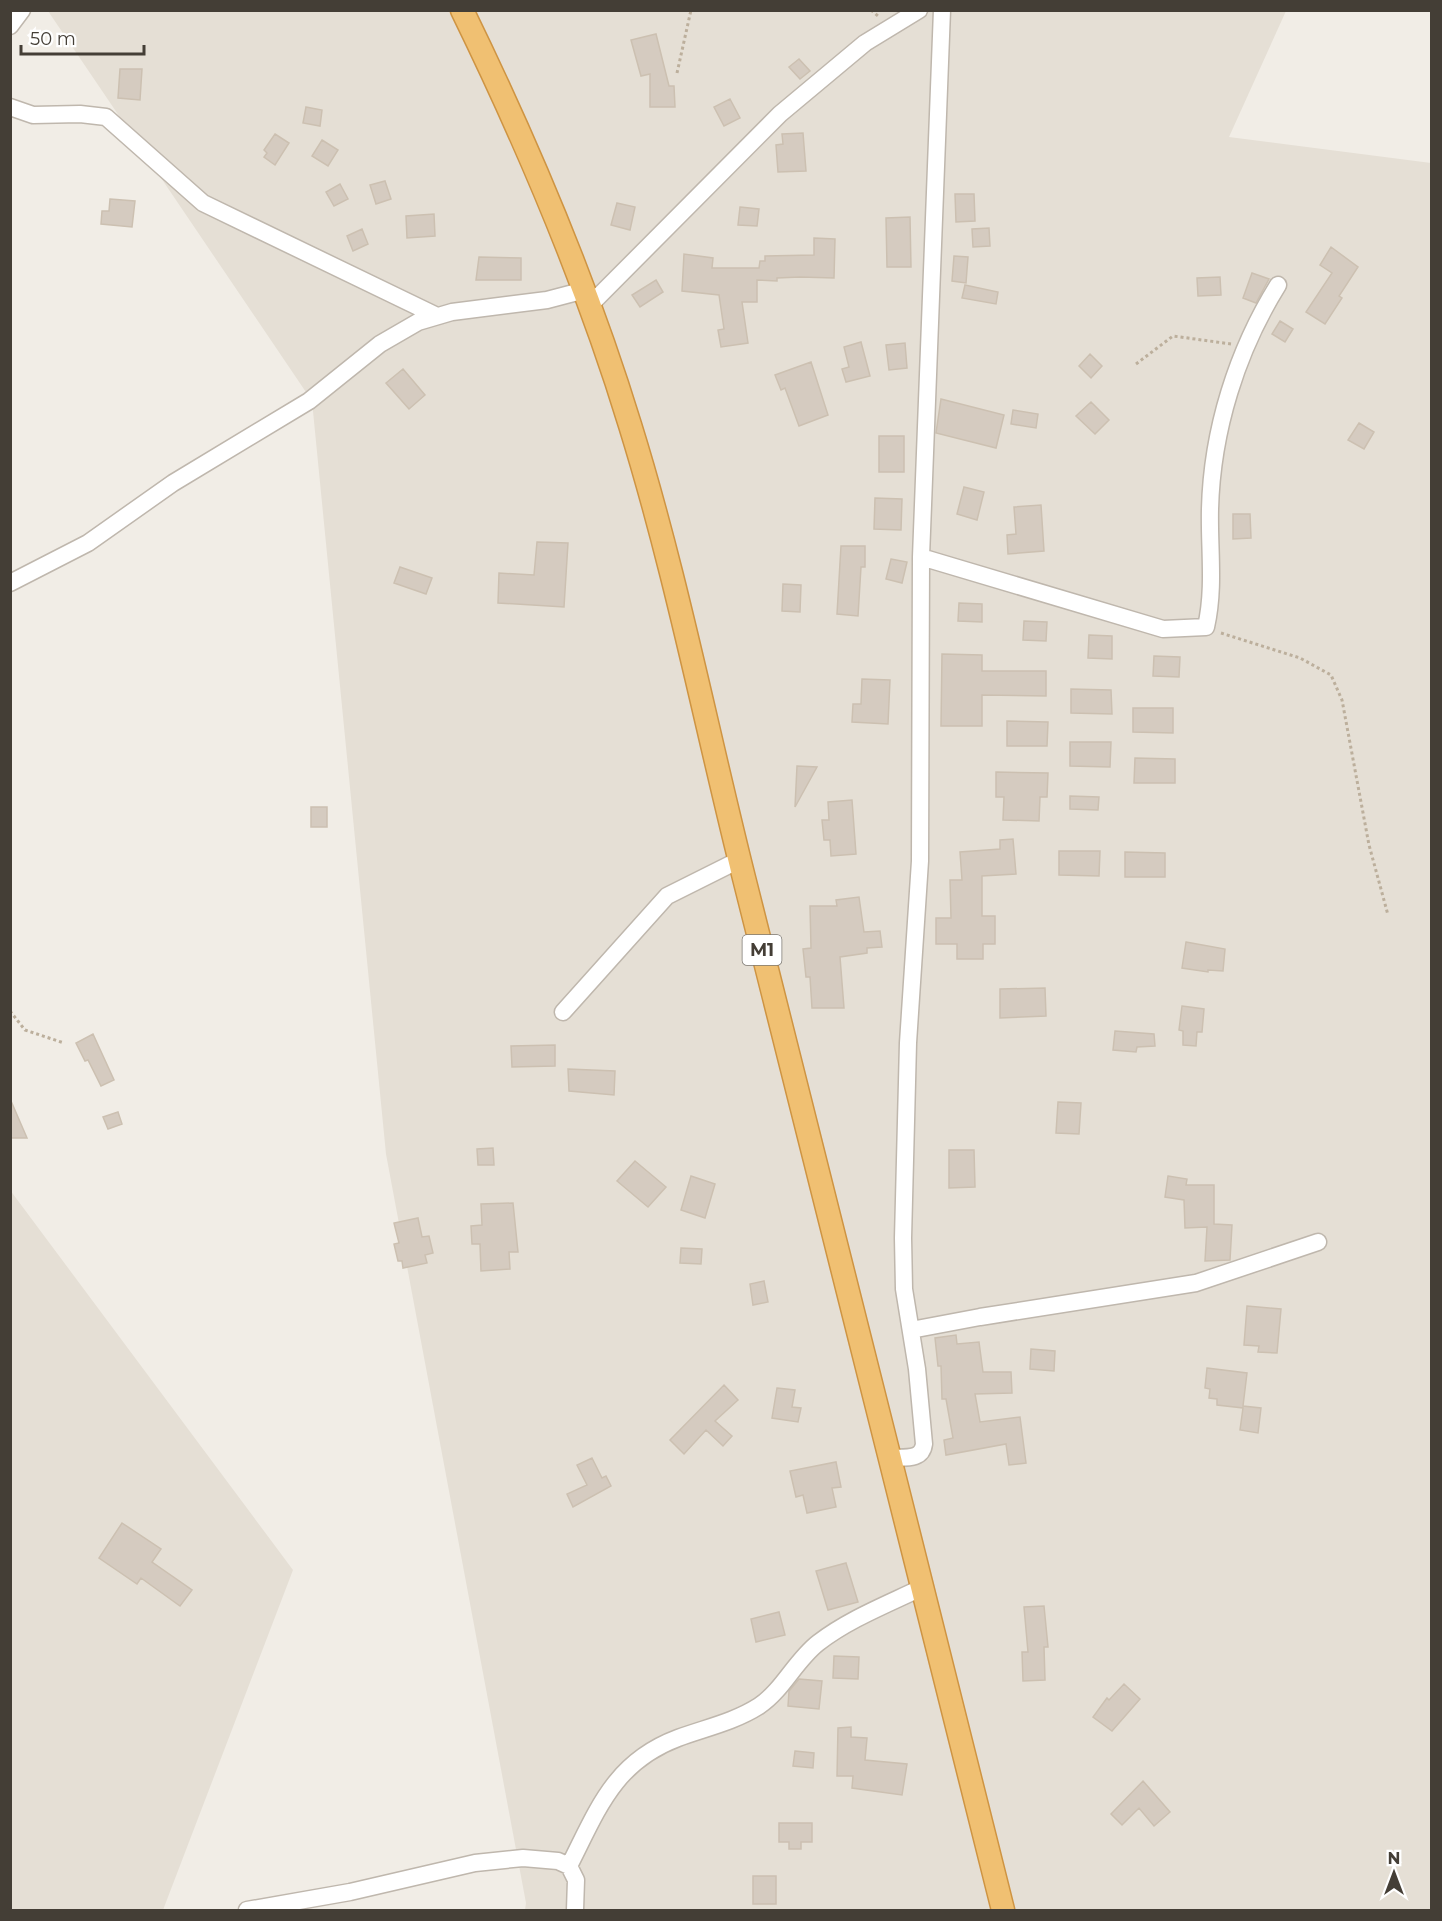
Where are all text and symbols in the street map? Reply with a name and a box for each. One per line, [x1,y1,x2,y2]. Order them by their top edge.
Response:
scale bar [21,18,144,56]
text: 50 m [30,28,76,50]
road number: M1 [742,935,782,965]
north arrow [1364,1843,1424,1903]
text: N [1388,1849,1400,1868]

